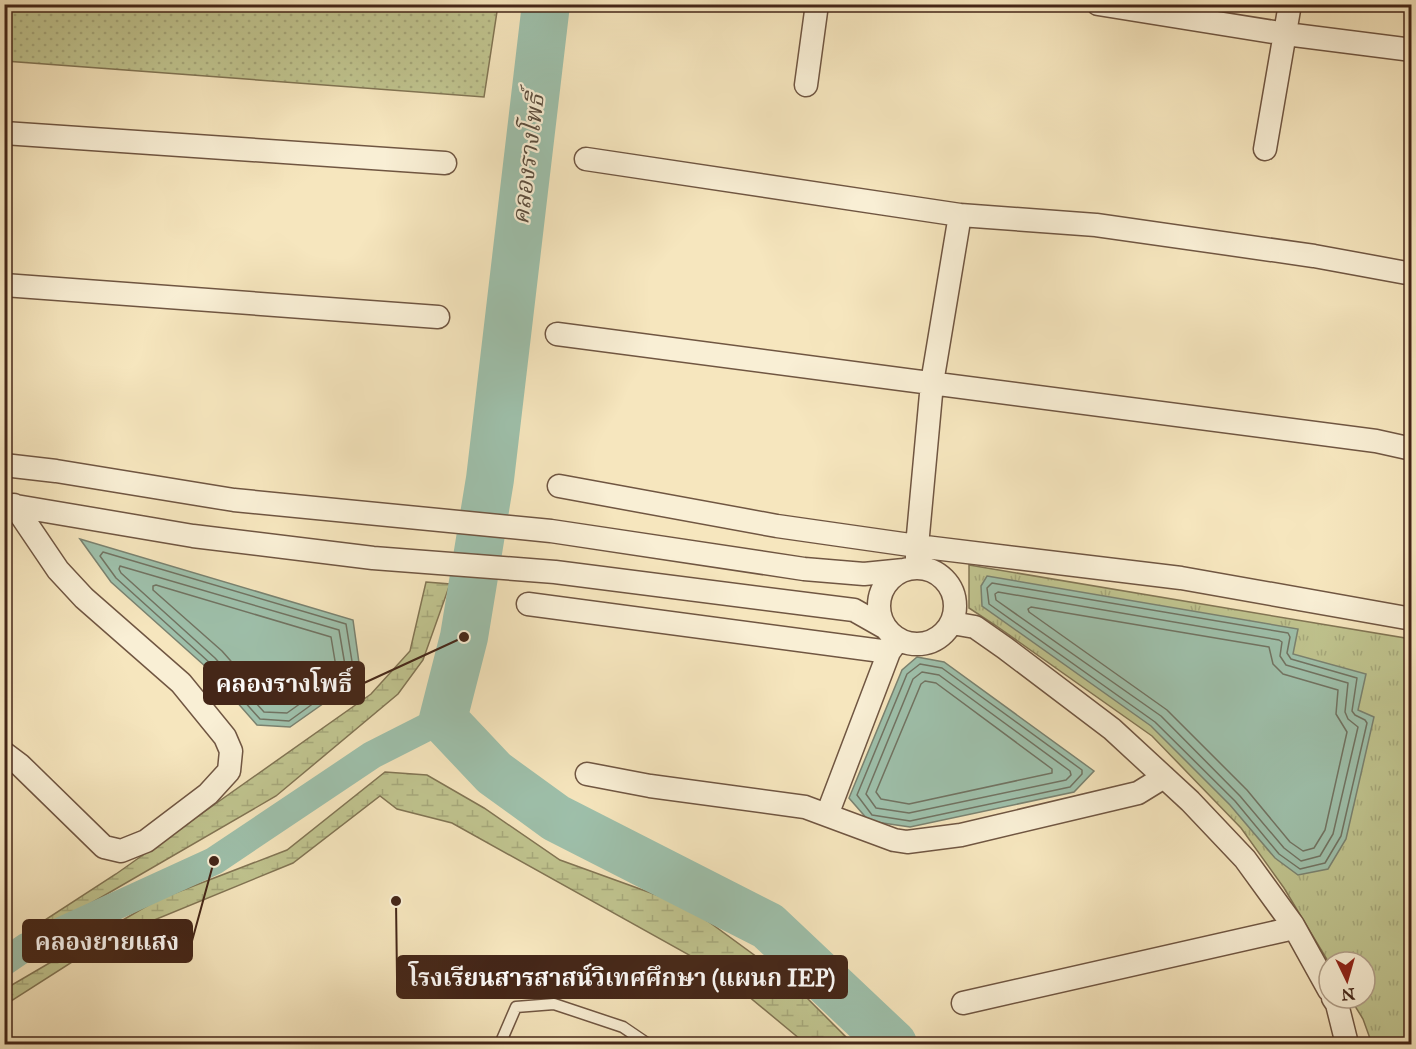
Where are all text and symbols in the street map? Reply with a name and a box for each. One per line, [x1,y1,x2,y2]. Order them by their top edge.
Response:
water label: คลองรางโพธิ์ [503,84,552,226]
callout: คลองรางโพธิ์ [204,662,364,704]
text: คลองรางโพธิ์ [216,666,353,699]
callout: คลองยายแสง [23,920,192,962]
text: คลองยายแสง [35,927,179,957]
north arrow [1317,950,1377,1010]
callout: โรงเรียนสารสาสน์วิเทศศึกษา (แผนก IEP) [397,956,847,998]
text: โรงเรียนสารสาสน์วิเทศศึกษา (แผนก IEP) [408,961,835,993]
text: N [1340,984,1356,1005]

